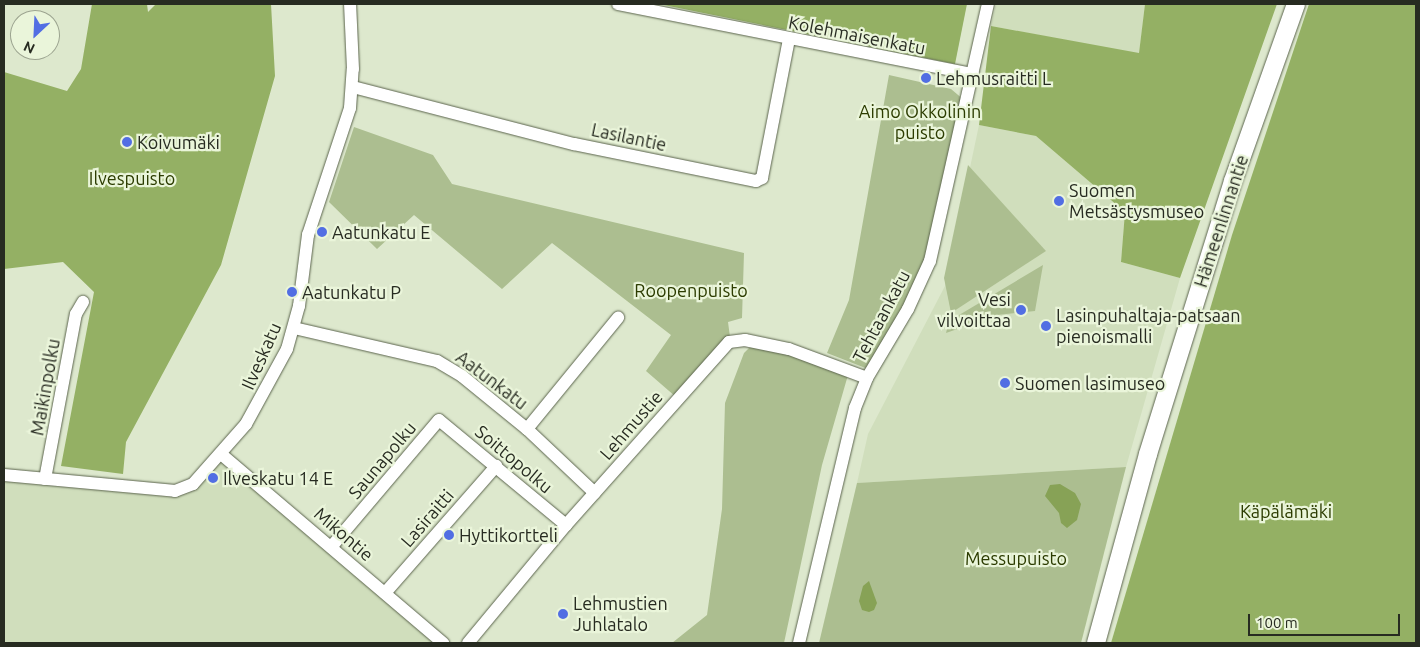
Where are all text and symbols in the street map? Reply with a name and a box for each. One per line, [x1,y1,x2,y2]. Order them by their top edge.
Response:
north arrow [10,10,60,60]
street label: Kolehmaisenkatu [787,11,927,59]
text: N [21,38,37,57]
place label: Lehmusraitti L [936,67,1051,89]
marker: Lehmusraitti L [920,72,932,84]
park label: Aimo Okkolinin puisto [859,101,981,144]
street label: Lasilantie [589,119,669,155]
place label: Koivumäki [137,131,220,153]
marker: Koivumäki [121,136,133,148]
street label: Hämeenlinnantie [1189,152,1253,290]
park label: Ilvespuisto [89,167,175,189]
place label: Suomen Metsästysmuseo [1069,180,1204,222]
marker: Suomen Metsästysmuseo [1053,195,1065,207]
place label: Aatunkatu E [332,221,430,243]
marker: Aatunkatu E [316,226,328,238]
street label: Tehtaankatu [848,266,914,366]
park label: Roopenpuisto [634,279,748,301]
place label: Aatunkatu P [302,281,401,303]
marker: Aatunkatu P [286,286,298,298]
place label: Vesi vilvoittaa [937,289,1011,332]
marker: Vesi vilvoittaa [1015,304,1027,316]
place label: Lasinpuhaltaja-patsaan pienoismalli [1056,305,1241,348]
street label: Ilveskatu [237,319,285,393]
marker: Lasinpuhaltaja-patsaan pienoismalli [1040,320,1052,332]
street label: Maikinpolku [26,337,64,437]
street label: Aatunkatu [452,346,532,414]
place label: Suomen lasimuseo [1015,372,1165,394]
marker: Suomen lasimuseo [999,377,1011,389]
street label: Lehmustie [595,386,667,464]
street label: Saunapolku [344,417,420,503]
street label: Soittopolku [471,420,557,498]
place label: Ilveskatu 14 E [223,467,333,489]
marker: Ilveskatu 14 E [207,472,219,484]
street label: Lasiraitti [396,485,458,551]
park label: Käpälämäki [1240,500,1332,522]
street label: Mikontie [310,503,378,565]
place label: Hyttikortteli [459,524,558,546]
marker: Hyttikortteli [443,529,455,541]
park label: Messupuisto [965,547,1067,569]
place label: Lehmustien Juhlatalo [573,593,668,636]
scale bar [1250,604,1402,636]
marker: Lehmustien Juhlatalo [557,608,569,620]
text: 100 m [1256,614,1298,631]

